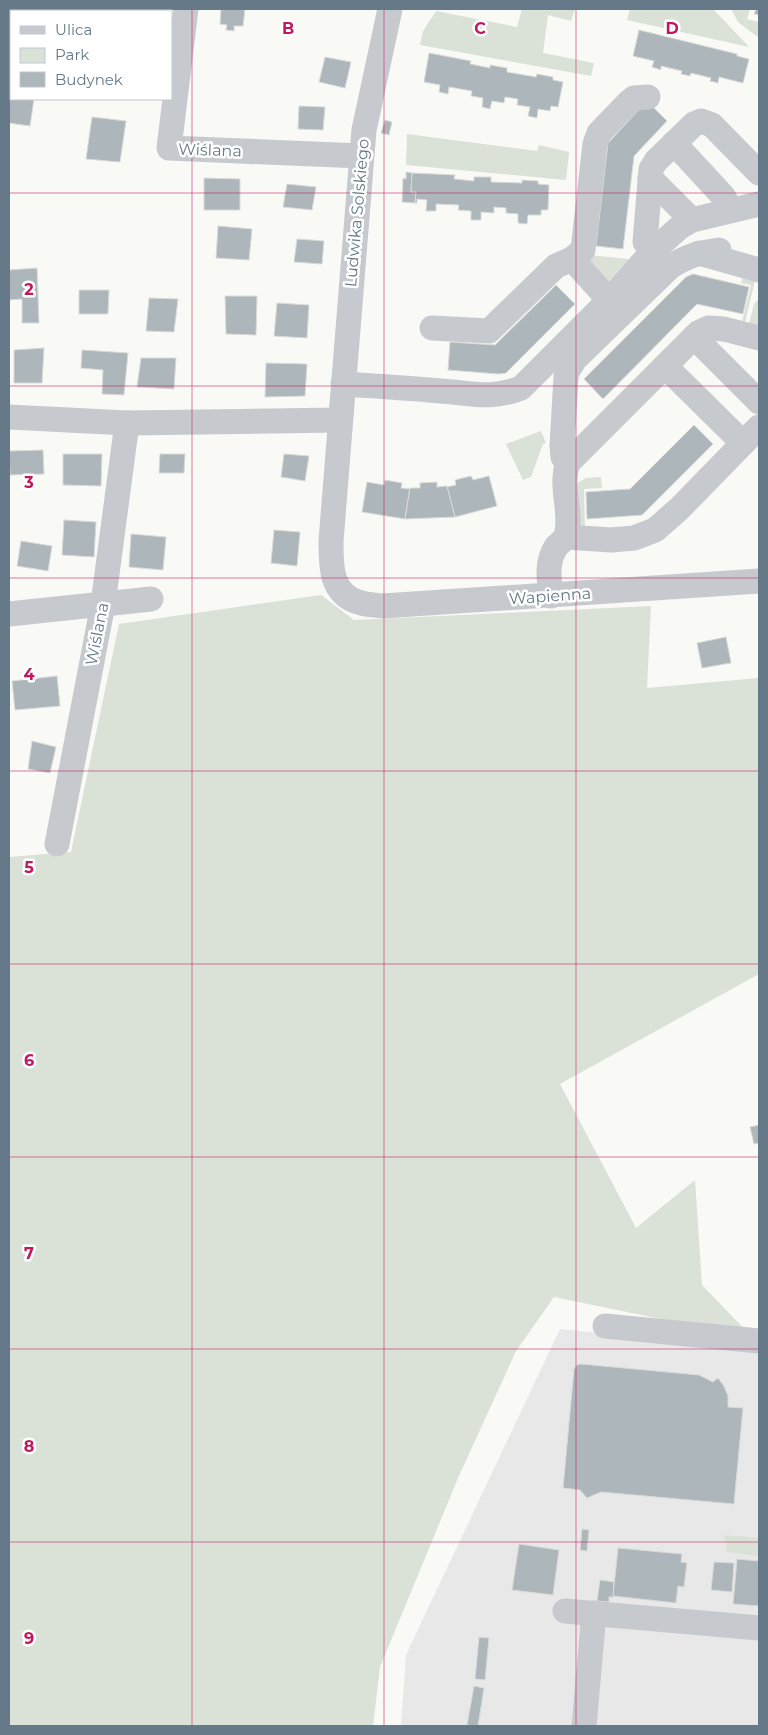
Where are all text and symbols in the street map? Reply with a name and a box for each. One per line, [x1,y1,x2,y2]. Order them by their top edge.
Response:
legend [10,10,172,100]
text: B [282,19,294,38]
text: C [474,19,486,38]
text: D [665,19,679,38]
text: Ulica [55,20,92,39]
text: Park [55,45,89,64]
text: Budynek [55,70,123,89]
street label: Ludwika Solskiego [341,138,373,288]
street label: Wiślana [178,139,242,161]
text: 2 [24,280,34,299]
text: 3 [23,473,34,492]
street label: Wapienna [508,584,592,608]
street label: Wiślana [82,601,112,667]
text: 4 [23,665,35,684]
text: 5 [24,858,34,877]
text: 6 [24,1051,34,1070]
text: 7 [24,1244,34,1263]
text: 8 [24,1437,34,1456]
text: 9 [24,1629,34,1648]

